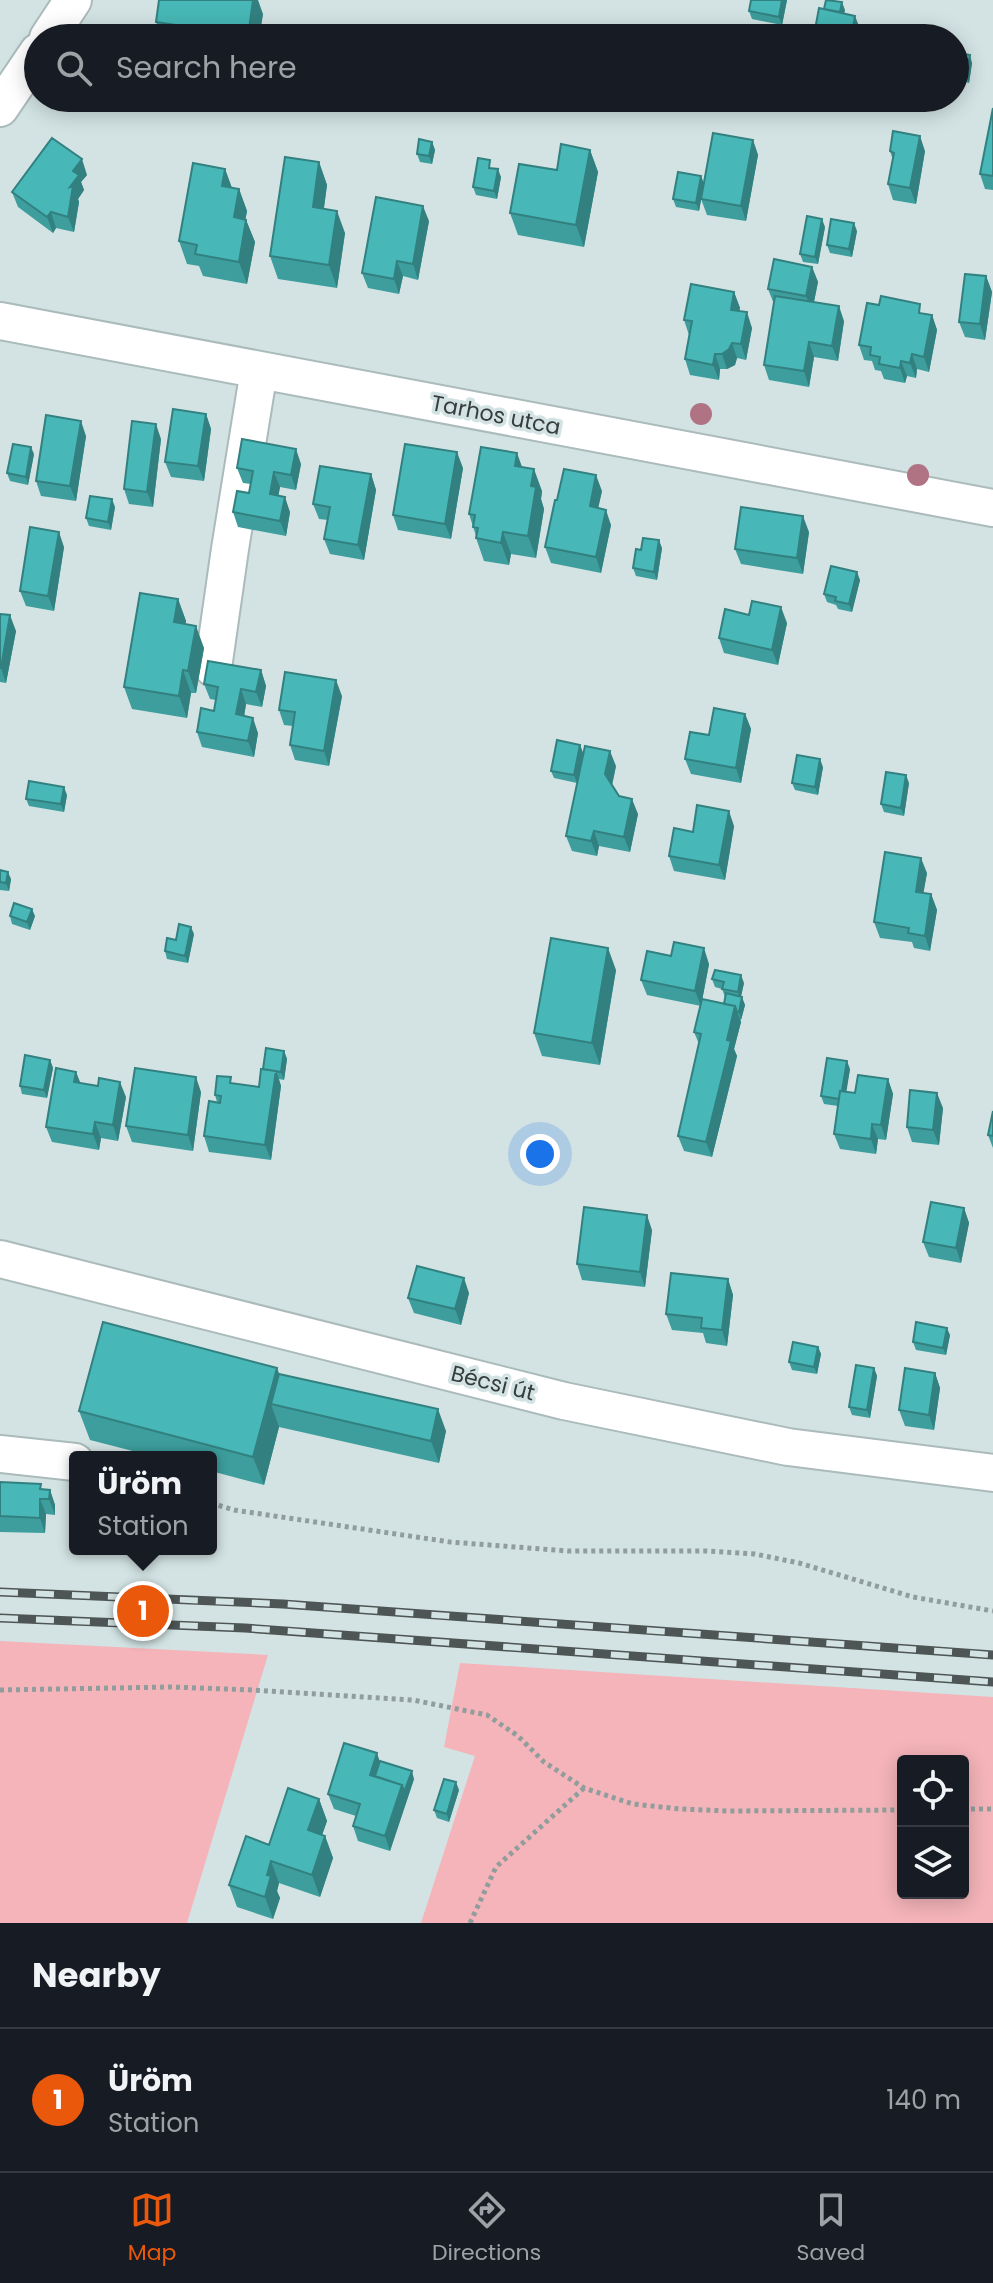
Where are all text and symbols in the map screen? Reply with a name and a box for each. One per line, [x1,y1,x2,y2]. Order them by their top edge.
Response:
search box [24,24,969,112]
icon: search [52,46,96,90]
text: Search here [116,46,297,89]
street label: Tarhos utca [429,387,563,443]
your location [520,1134,560,1174]
street label: Bécsi út [448,1358,538,1408]
popup [69,1451,217,1555]
text: Üröm [97,1462,182,1505]
text: Station [97,1508,189,1544]
pin: 1 [117,1581,169,1641]
map controls [897,1755,969,1899]
button: locate [897,1755,969,1827]
button: layers [897,1827,969,1899]
text: Nearby [32,1951,161,1999]
text: Üröm [108,2059,193,2102]
text: 1 [53,2082,63,2118]
text: 140 m [886,2082,961,2118]
text: Station [108,2105,199,2141]
tab: Map [128,2188,176,2269]
tab: Directions [432,2188,541,2269]
tab: Saved [797,2188,865,2269]

